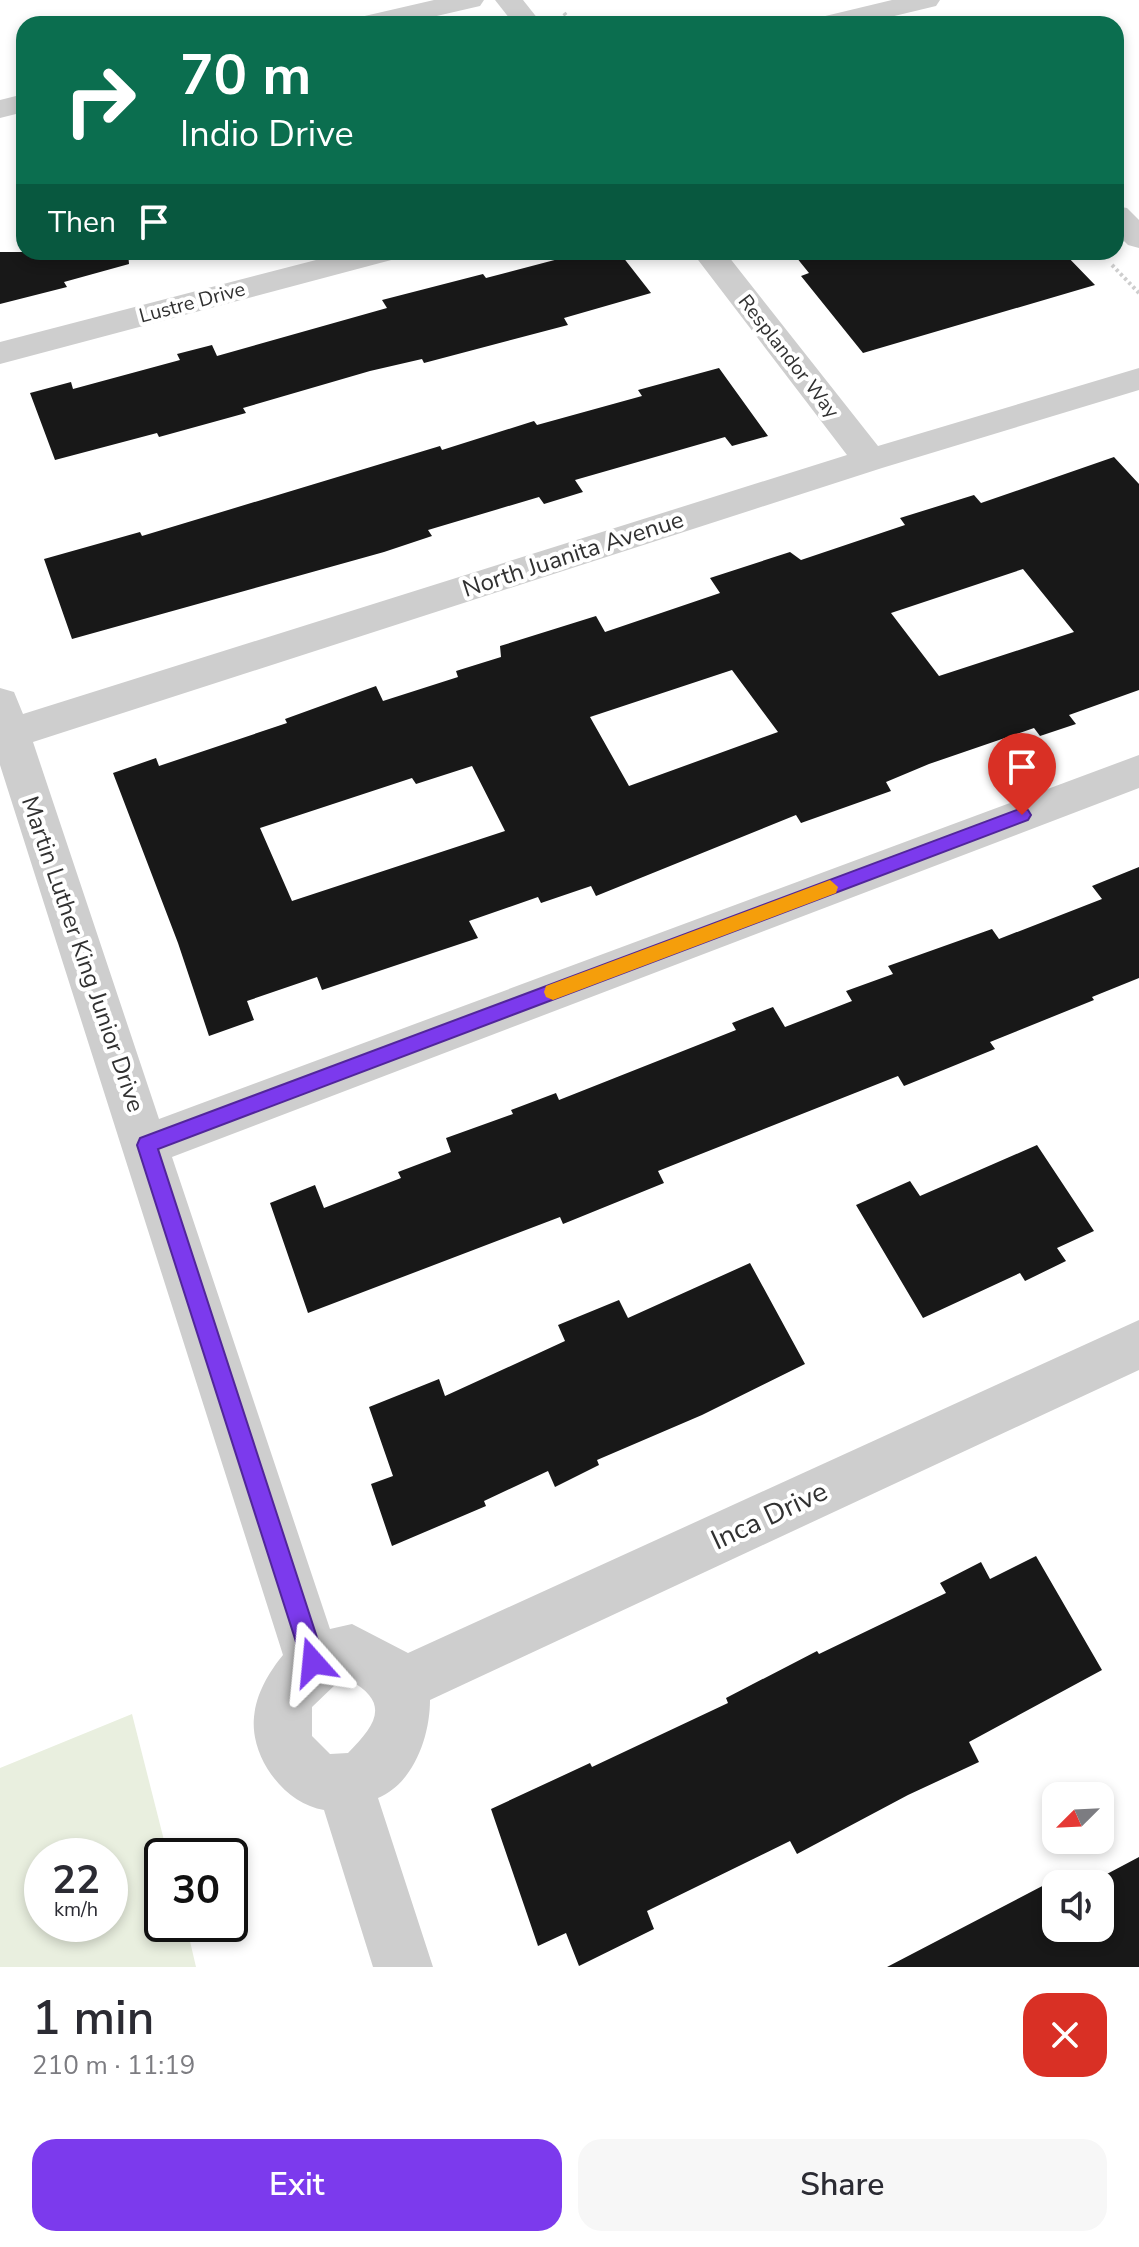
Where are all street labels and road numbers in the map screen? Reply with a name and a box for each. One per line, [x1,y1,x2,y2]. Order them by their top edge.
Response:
street label: Lustre Drive [136,275,248,330]
street label: Resplandor Way [732,289,846,424]
street label: North Juanita Avenue [458,503,688,605]
street label: Martin Luther King Junior Drive [14,792,152,1116]
street label: Inca Drive [705,1472,834,1559]

